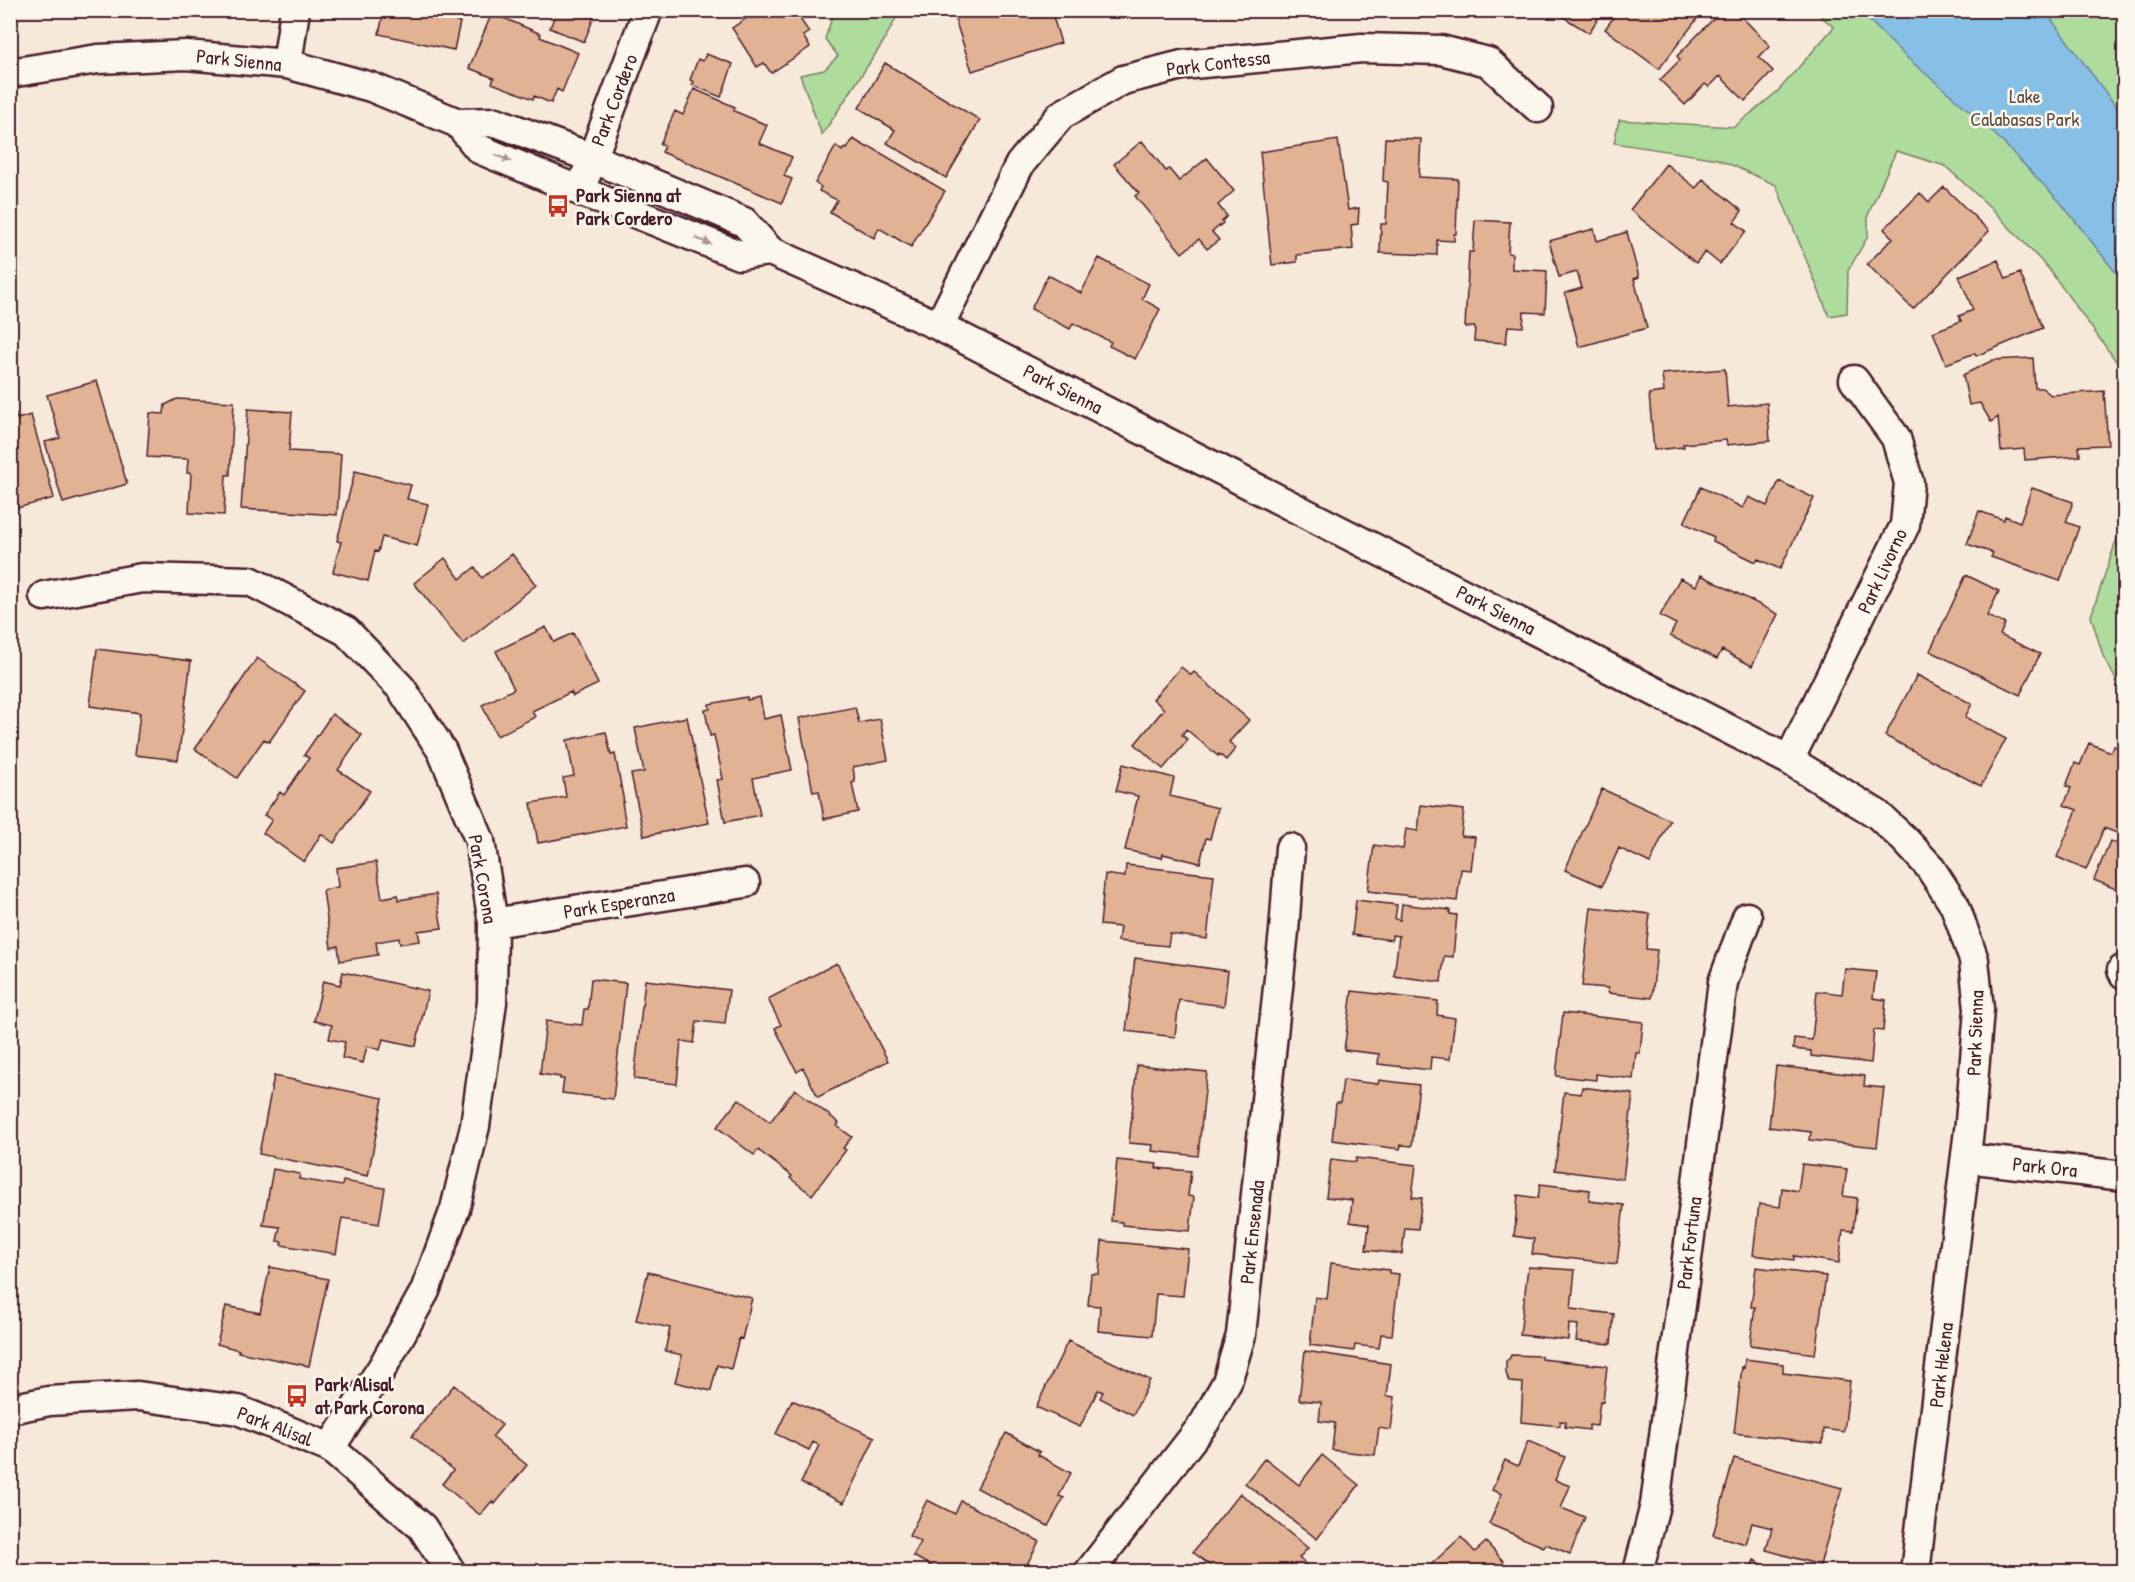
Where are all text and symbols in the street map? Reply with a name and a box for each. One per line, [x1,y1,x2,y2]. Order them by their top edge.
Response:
street label: Park Sienna [195,42,283,77]
street label: Park Contessa [1165,43,1271,82]
street label: Park Cordero [584,50,643,150]
park label: Lake Calabasas Park [1970,82,2080,132]
one-way arrow [494,153,512,163]
place label: Park Sienna at Park Cordero [576,181,682,231]
bus stop icon: Park Sienna at Park Cordero [545,193,571,219]
one-way arrow [694,236,712,246]
street label: Park Sienna [1019,357,1108,420]
street label: Park Livorno [1850,524,1913,618]
street label: Park Sienna [1452,578,1541,641]
street label: Park Corona [462,832,505,926]
street label: Park Esperanza [561,880,677,925]
street label: Park Sienna [1960,990,1989,1076]
street label: Park Ora [2011,1150,2079,1183]
street label: Park Ensenada [1233,1179,1270,1285]
street label: Park Fortuna [1669,1195,1708,1291]
street label: Park Helena [1922,1321,1959,1409]
place label: Park Alisal at Park Corona [315,1370,424,1420]
bus stop icon: Park Alisal at Park Corona [284,1383,310,1409]
street label: Park Alisal [234,1399,317,1452]

